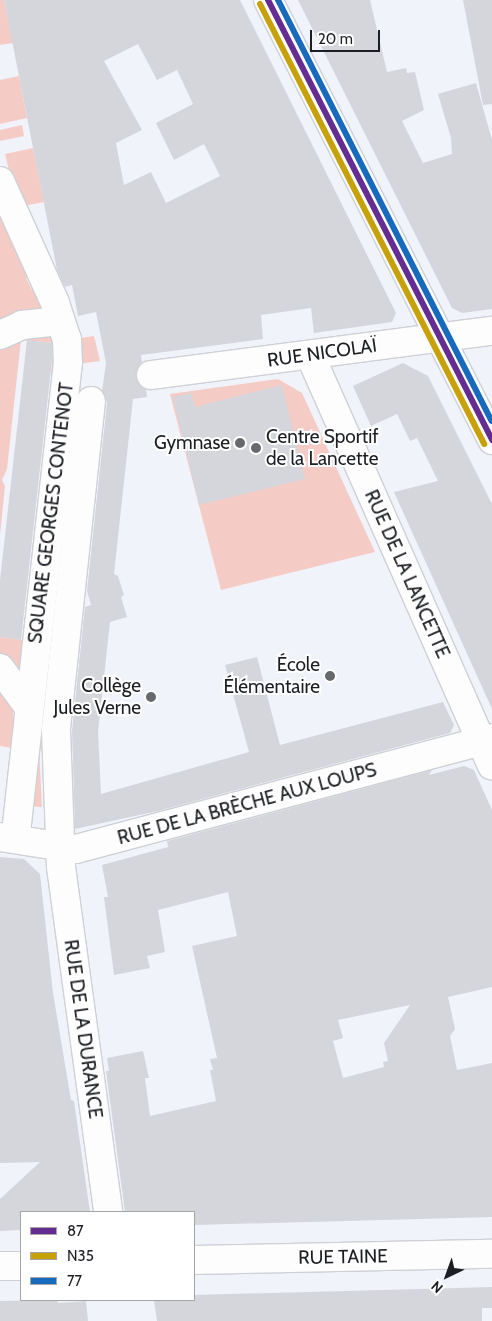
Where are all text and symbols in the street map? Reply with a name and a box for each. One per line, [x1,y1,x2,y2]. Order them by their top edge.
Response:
scale bar [312,20,382,52]
text: 20 m [318,30,353,48]
street label: RUE NICOLAÏ [266,334,378,372]
street label: SQUARE GEORGES CONTENOT [24,381,78,645]
place label: Centre Sportif de la Lancette [266,426,379,470]
place label: Gymnase [154,432,230,454]
marker: Gymnase [234,437,246,449]
marker: Centre Sportif de la Lancette [250,442,262,454]
street label: RUE DE LA LANCETTE [360,486,454,662]
place label: École Élémentaire [223,654,320,698]
marker: École Élémentaire [324,670,336,682]
place label: Collège Jules Verne [54,675,141,719]
marker: Collège Jules Verne [145,691,157,703]
street label: RUE DE LA BRÈCHE AUX LOUPS [115,758,379,850]
street label: RUE DE LA DURANCE [59,938,107,1120]
legend [20,1211,195,1301]
text: 87 [67,1222,84,1240]
street label: RUE TAINE [298,1245,388,1269]
text: N35 [67,1247,94,1265]
north arrow [422,1251,472,1301]
text: 77 [67,1272,82,1290]
text: N [427,1277,447,1297]

